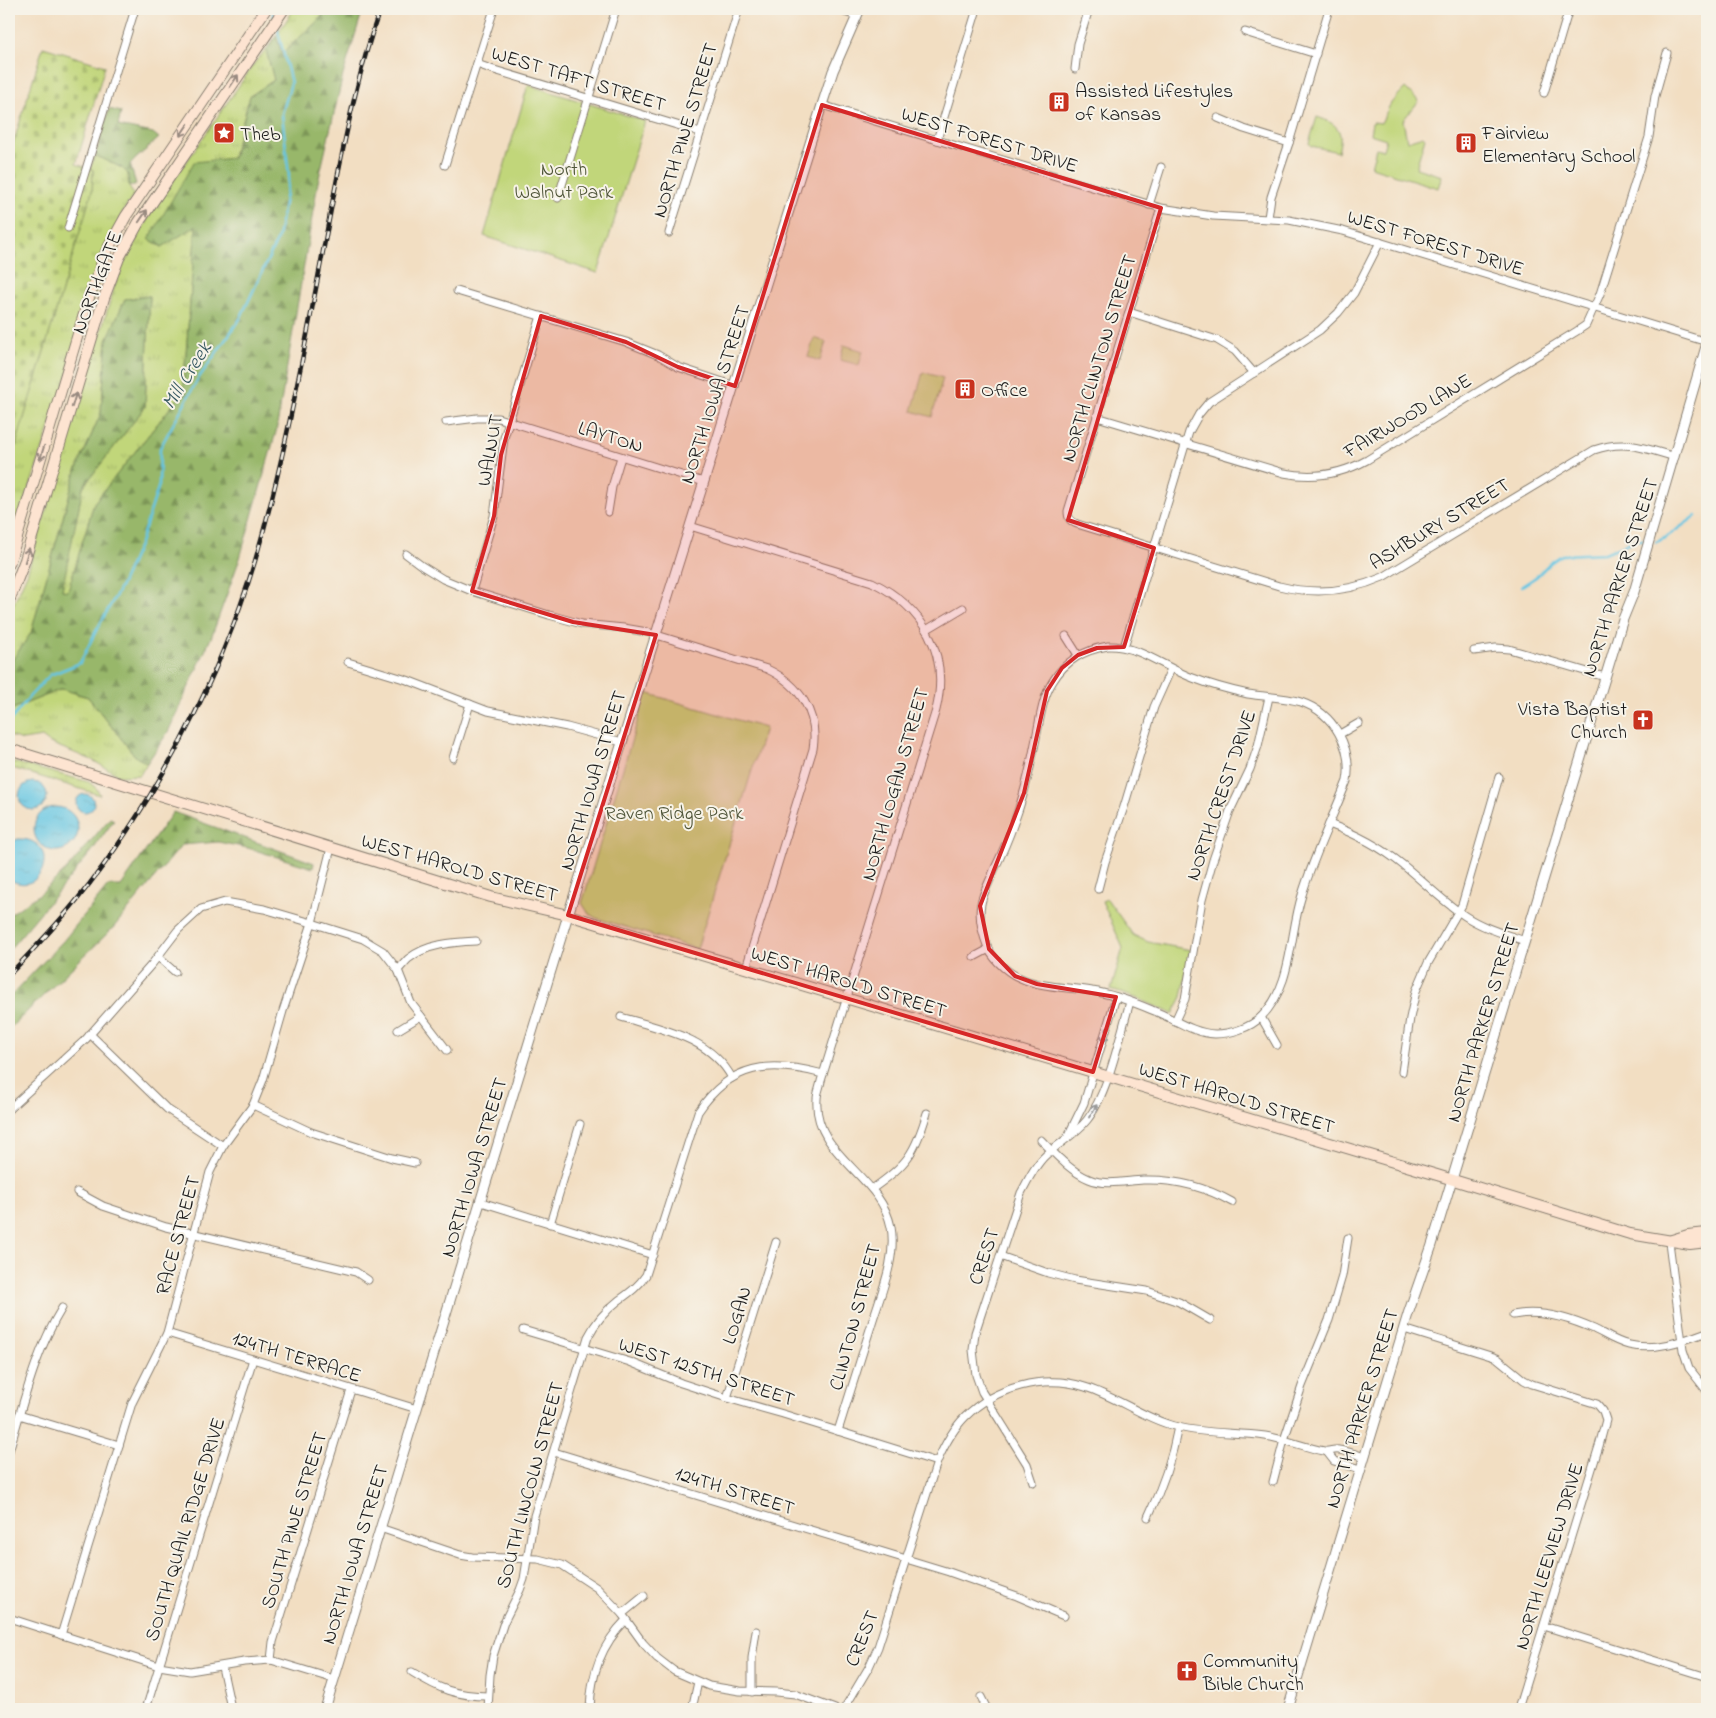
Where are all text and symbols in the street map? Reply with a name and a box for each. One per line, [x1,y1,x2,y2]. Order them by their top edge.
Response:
street label: WEST TAFT STREET [487,40,669,121]
street label: NORTH PINE STREET [646,40,727,222]
one-way arrow [230,75,240,89]
place label: Assisted Lifestyles of Kansas [1075,78,1233,130]
building icon: Assisted Lifestyles of Kansas [1047,90,1071,114]
street label: WEST FOREST DRIVE [897,101,1081,182]
place label: Fairview Elementary School [1481,120,1635,172]
place icon: Theb [212,121,236,145]
place label: Theb [240,121,281,150]
one-way arrow [178,123,188,137]
building icon: Fairview Elementary School [1454,131,1478,155]
park label: North Walnut Park [515,156,614,208]
street label: WEST FOREST DRIVE [1343,204,1527,285]
one-way arrow [138,209,148,223]
street label: NORTHGATE [65,227,131,339]
street label: NORTH CLINTON STREET [1055,252,1146,466]
street label: NORTH IOWA STREET [674,302,759,488]
water label: Mill Creek [155,336,221,416]
street label: FAIRWOOD LANE [1338,367,1478,467]
building icon: Office [953,377,977,401]
place label: Office [981,377,1027,406]
one-way arrow [69,392,79,408]
street label: WALNUT [471,412,512,489]
street label: LAYTON [574,415,647,462]
one-way arrow [37,444,47,460]
street label: ASHBURY STREET [1365,472,1516,579]
street label: NORTH PARKER STREET [1576,475,1667,681]
one-way arrow [22,548,32,564]
street label: NORTH LOGAN STREET [855,685,938,885]
street label: NORTH IOWA STREET [553,687,635,874]
place label: Vista Baptist Church [1517,696,1627,748]
street label: NORTH CREST DRIVE [1180,707,1265,885]
church icon: Vista Baptist Church [1631,708,1655,732]
park label: Raven Ridge Park [605,800,744,830]
street label: WEST HAROLD STREET [358,827,561,911]
street label: NORTH PARKER STREET [1440,919,1529,1126]
street label: WEST HAROLD STREET [747,940,950,1027]
one-way arrow [1099,1026,1109,1042]
street label: WEST HAROLD STREET [1135,1056,1338,1143]
street label: NORTH IOWA STREET [434,1074,516,1261]
one-way arrow [1088,1104,1098,1118]
street label: RACE STREET [150,1173,209,1299]
street label: CREST [963,1224,1008,1289]
street label: CLINTON STREET [823,1241,890,1394]
street label: LOGAN [716,1283,761,1348]
street label: NORTH PARKER STREET [1319,1305,1408,1512]
street label: 124TH TERRACE [228,1325,364,1392]
street label: WEST 125TH STREET [614,1331,798,1416]
street label: SOUTH LINCOLN STREET [490,1379,573,1592]
street label: SOUTH QUAIL RIDGE DRIVE [139,1414,234,1645]
street label: SOUTH PINE STREET [255,1429,336,1613]
street label: 124TH STREET [671,1460,798,1524]
street label: NORTH LEEVIEW DRIVE [1508,1460,1593,1654]
street label: NORTH IOWA STREET [315,1461,397,1648]
street label: CREST [839,1606,888,1671]
place label: Community Bible Church [1202,1648,1304,1700]
church icon: Community Bible Church [1175,1659,1199,1683]

